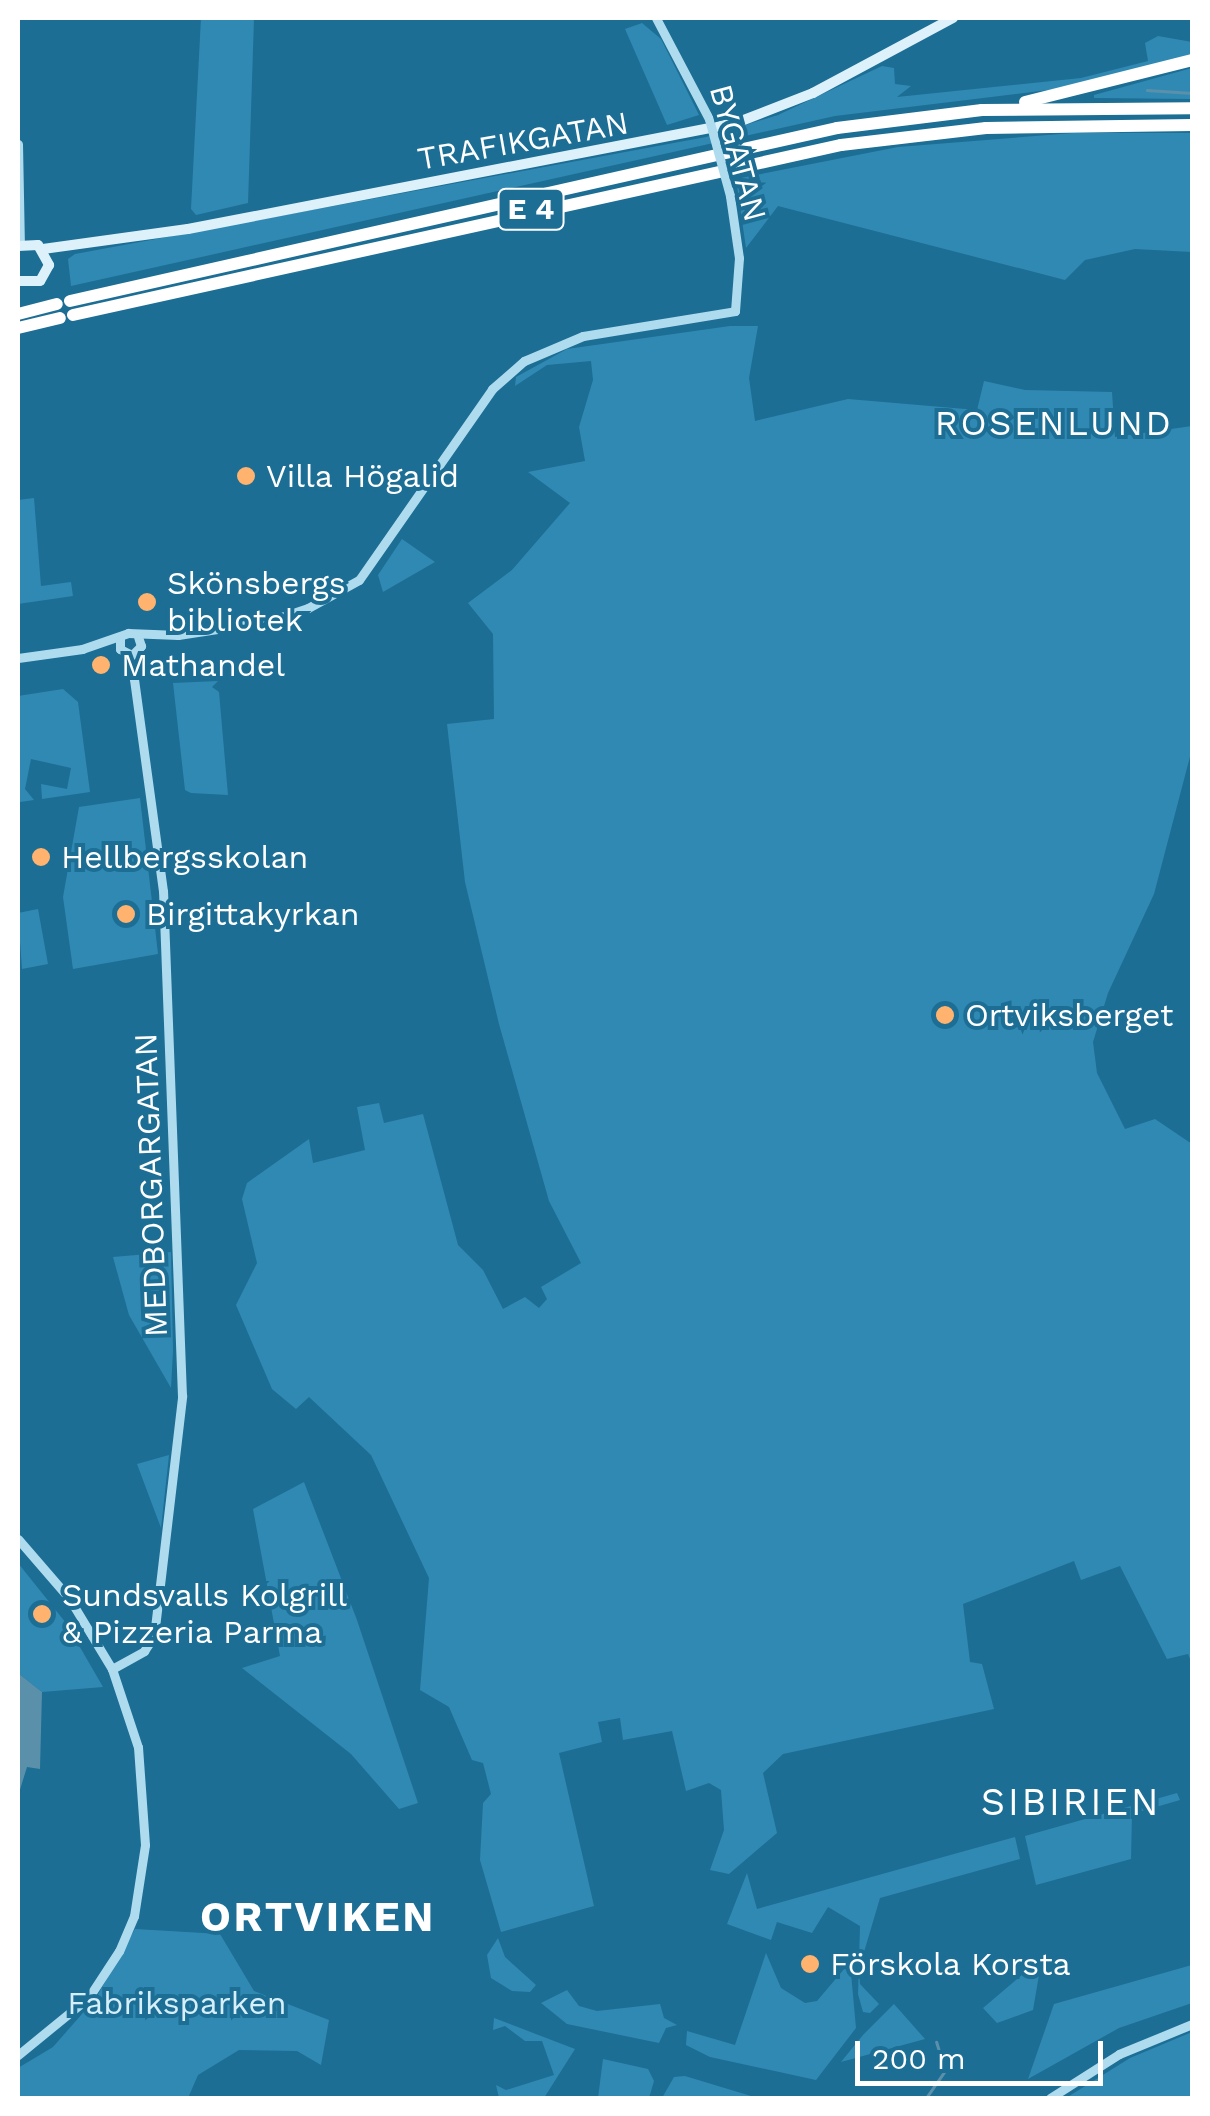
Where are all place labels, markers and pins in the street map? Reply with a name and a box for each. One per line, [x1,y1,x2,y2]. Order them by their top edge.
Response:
place label: Villa Högalid [266,457,460,495]
marker: Villa Högalid [235,465,257,487]
place label: Skönsbergs bibliotek [167,565,346,640]
marker: Skönsbergs bibliotek [136,591,158,613]
place label: Mathandel [121,646,285,684]
marker: Mathandel [90,654,112,676]
place label: Hellbergsskolan [61,838,308,876]
marker: Hellbergsskolan [30,846,52,868]
place label: Birgittakyrkan [146,895,360,933]
marker: Birgittakyrkan [115,903,137,925]
place label: Ortviksberget [965,996,1173,1034]
marker: Ortviksberget [934,1004,956,1026]
place label: Sundsvalls Kolgrill & Pizzeria Parma [62,1577,347,1652]
marker: Sundsvalls Kolgrill & Pizzeria Parma [31,1603,53,1625]
place label: Förskola Korsta [830,1945,1071,1983]
marker: Förskola Korsta [799,1953,821,1975]

